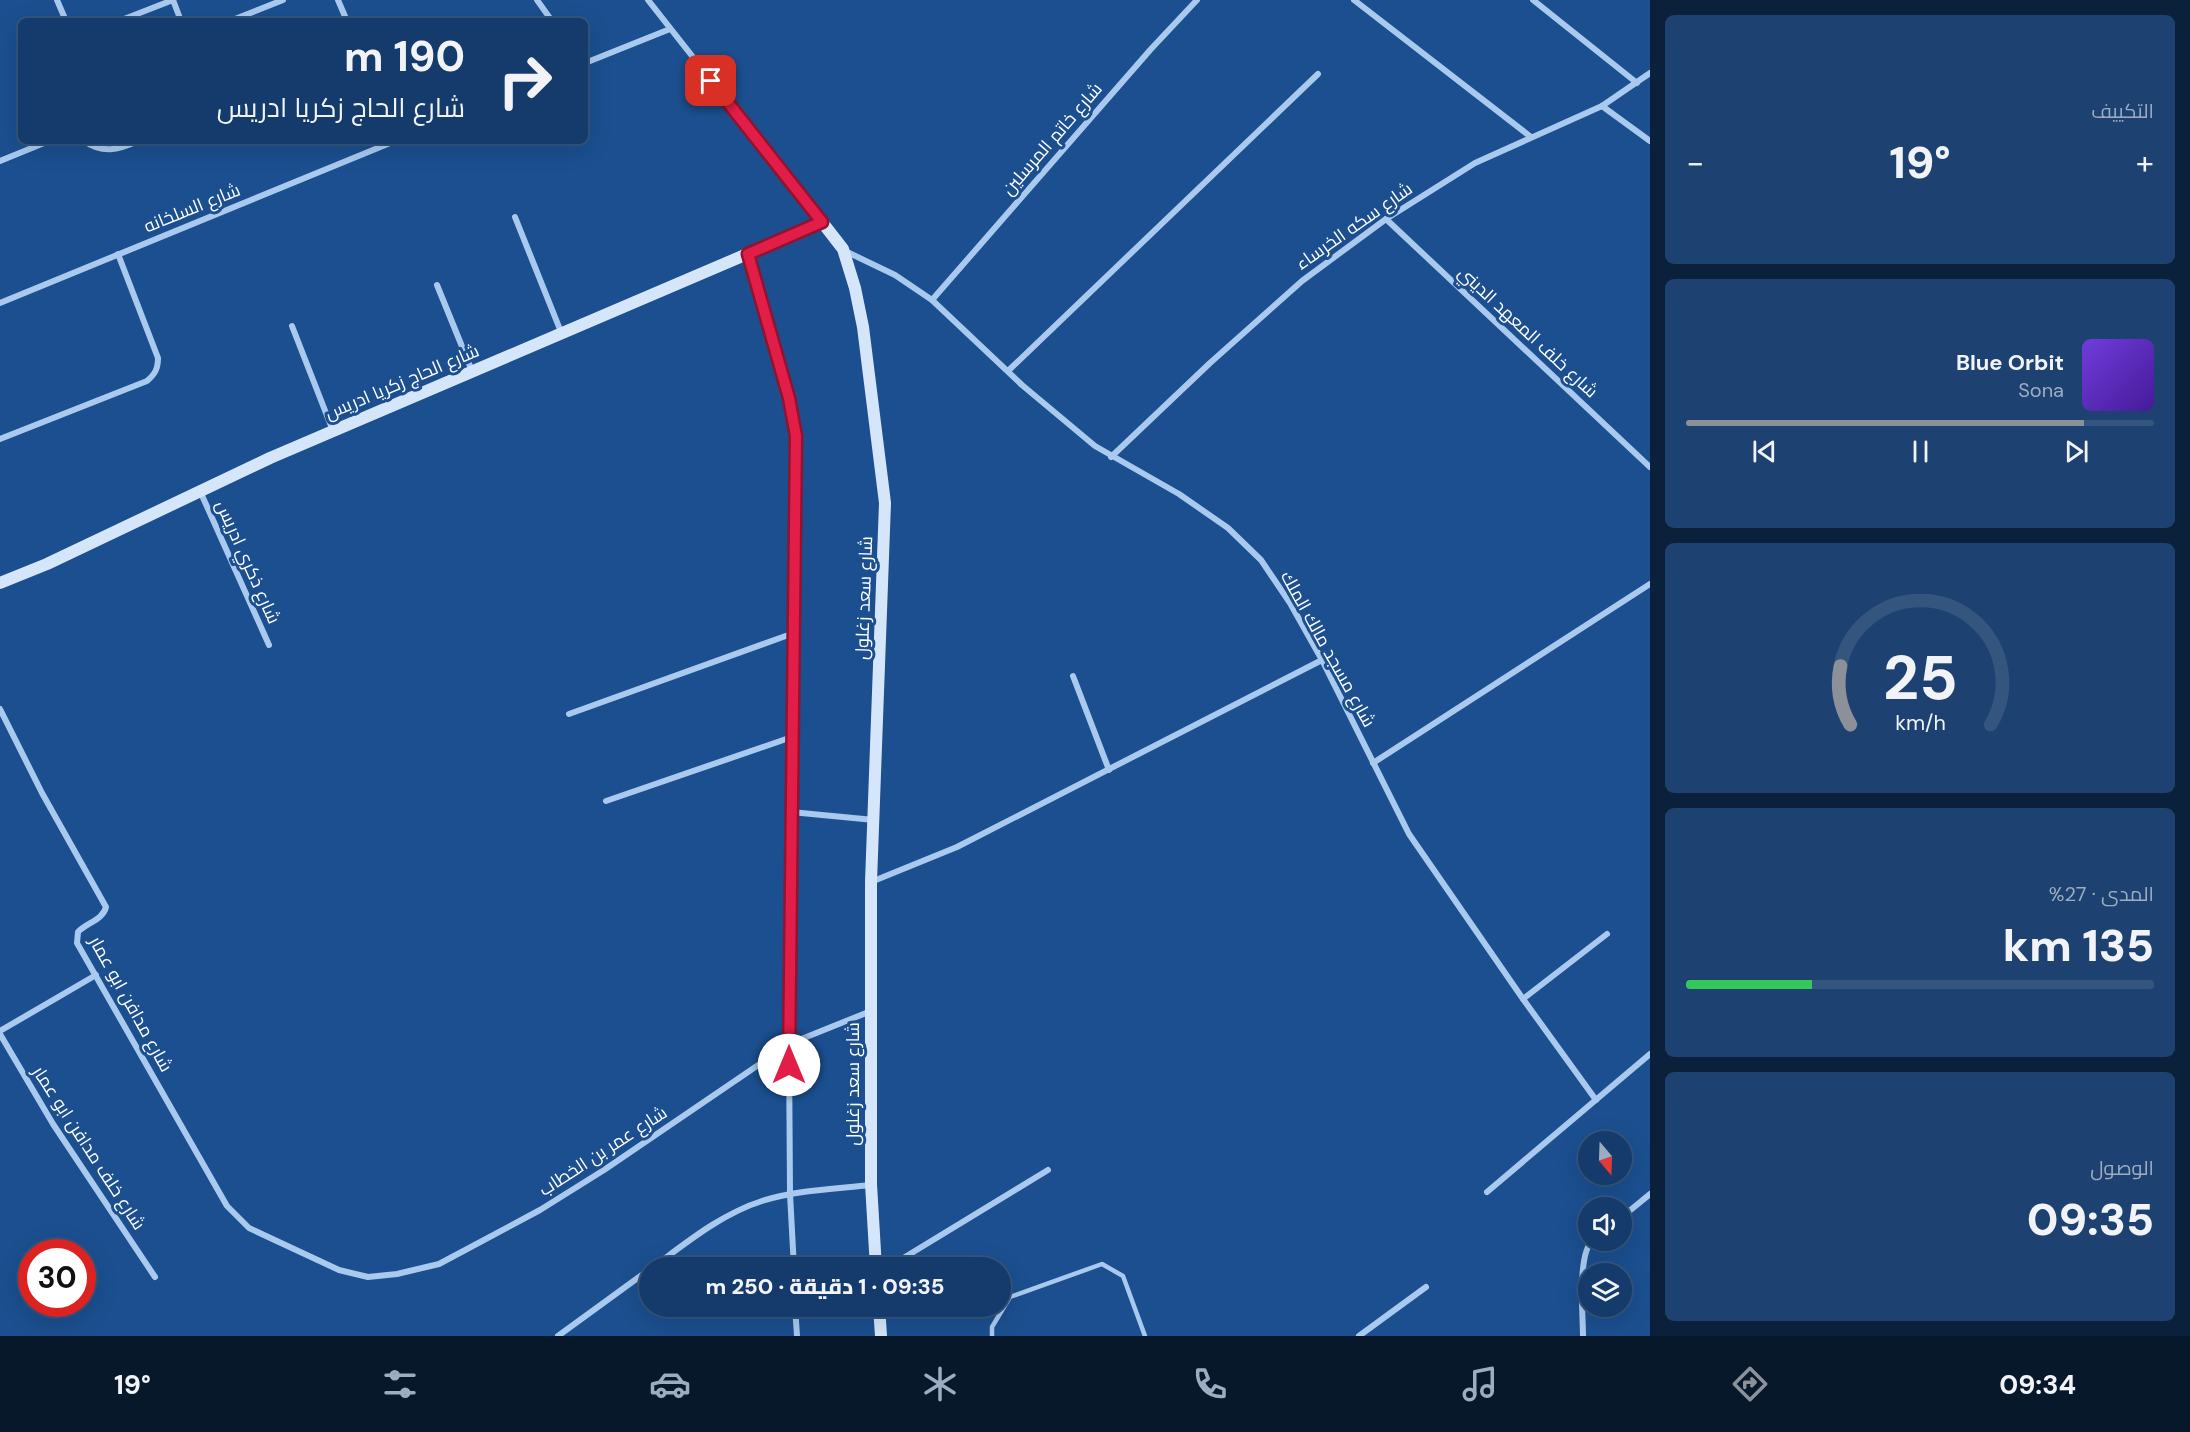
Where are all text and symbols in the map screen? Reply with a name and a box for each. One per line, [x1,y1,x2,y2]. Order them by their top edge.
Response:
text: 190 m [344,29,465,84]
icon: right [486,42,564,120]
pin [685,55,736,106]
icon: arrive [694,64,727,97]
street label: شارع خاتم المرسلين [996,78,1108,200]
text: شارع الحاج زكريا ادريس [217,90,465,125]
text: التكييف [2091,98,2154,124]
text: 19° [1889,133,1951,192]
text: − [1686,141,1704,184]
text: + [2136,141,2154,184]
street label: شارع سكه الخرساء [1291,177,1417,275]
street label: شارع السلخانه [140,178,244,238]
street label: شارع خلف المعهد الديني [1452,261,1603,405]
street label: شارع الحاج زكريا ادريس [321,339,483,425]
text: Blue Orbit [1956,348,2064,377]
text: Sona [2018,377,2064,403]
icon: previous [1748,435,1781,468]
icon: pause [1904,435,1937,468]
icon: next [2060,435,2093,468]
street label: شارع ذكري ادريس [208,496,286,628]
street label: شارع سعد زغلول [850,536,878,660]
street label: شارع مسجد مالك الملك [1275,566,1381,732]
text: 25 [1883,637,1957,718]
text: km/h [1895,709,1945,737]
text: المدى · 27% [2049,881,2154,907]
text: 135 km [2003,916,2154,975]
street label: شارع مدافن ابو عمار [83,931,178,1076]
street label: شارع سعد زغلول [841,1022,865,1146]
position arrow [757,1033,821,1097]
street label: شارع خلف مدافن ابو عمار [26,1061,151,1235]
street label: شارع عمر بن الخطاب [534,1101,672,1201]
north arrow [1578,1131,1632,1185]
map controls [1578,1131,1632,1317]
text: الوصول [2090,1155,2154,1181]
text: 09:35 [2027,1190,2154,1249]
button: sound [1578,1197,1632,1251]
speed limit sign: 30 [18,1239,96,1317]
button: layers [1578,1263,1632,1317]
text: 09:35 · 1 دقيقة · 250 m [705,1272,945,1301]
icon: filters [379,1363,421,1405]
icon: car [649,1363,691,1405]
icon: climate [919,1363,961,1405]
icon: phone [1189,1363,1231,1405]
icon: music [1459,1363,1501,1405]
icon: directions [1729,1363,1771,1405]
text: 19° [114,1367,151,1402]
text: 09:34 [1999,1367,2076,1402]

